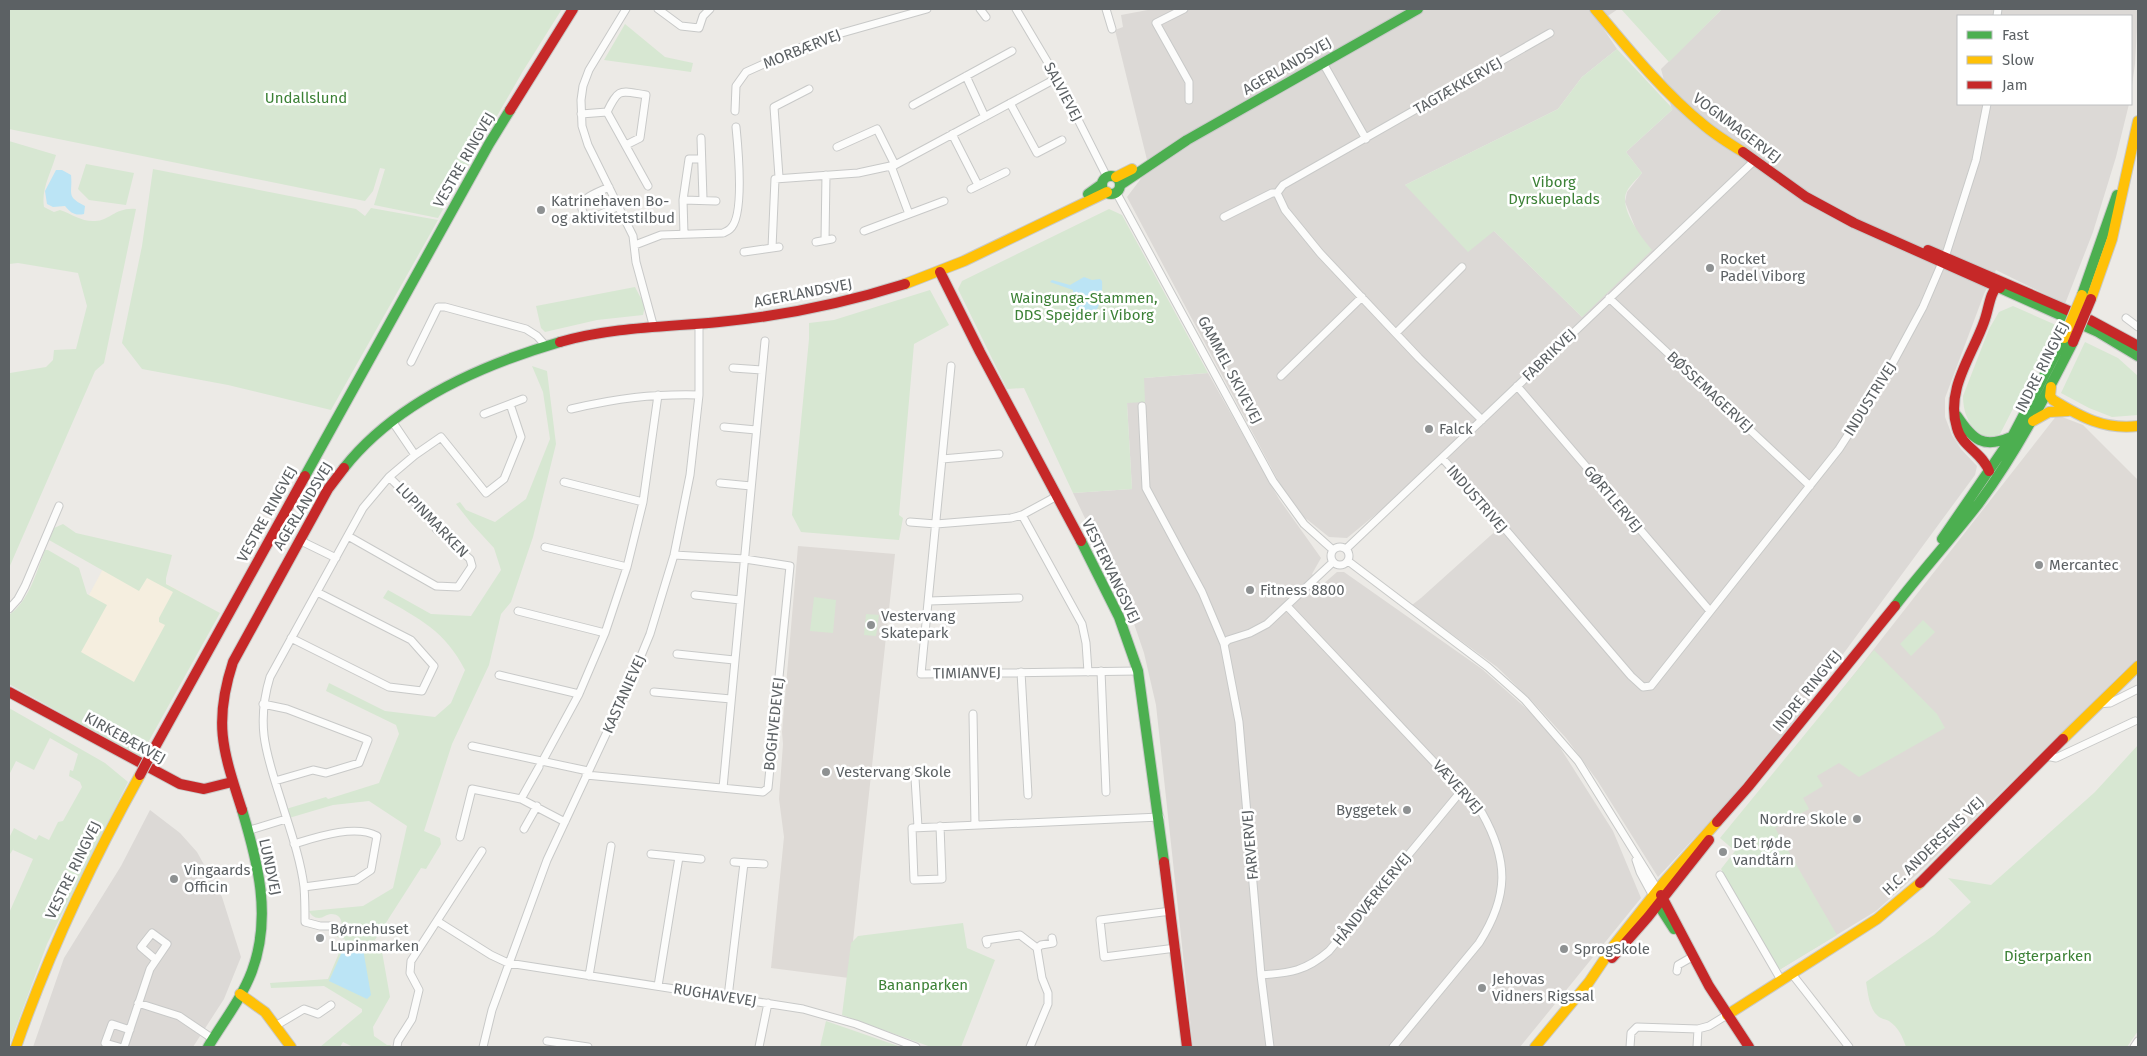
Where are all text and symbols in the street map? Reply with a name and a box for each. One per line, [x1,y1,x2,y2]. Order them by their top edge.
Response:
legend [1957,15,2132,105]
street label: MORBÆRVEJ [761,25,843,73]
text: Fast [2002,26,2029,44]
street label: AGERLANDSVEJ [1239,33,1335,99]
text: Slow [2002,51,2034,69]
street label: TAGTÆKKERVEJ [1411,53,1505,119]
street label: SALVIEVEJ [1040,59,1086,125]
text: Jam [2002,76,2028,94]
park label: Undallslund [265,89,347,107]
street label: VOGNMAGERVEJ [1689,89,1785,167]
street label: VESTRE RINGVEJ [429,109,499,211]
park label: Viborg Dyrskueplads [1508,173,1600,208]
place label: Katrinehaven Bo- og aktivitetstilbud [551,192,675,227]
marker: Katrinehaven Bo- og aktivitetstilbud [535,204,547,216]
place label: Rocket Padel Viborg [1720,250,1805,285]
marker: Rocket Padel Viborg [1704,262,1716,274]
street label: AGERLANDSVEJ [752,275,854,311]
park label: Waingunga-Stammen, DDS Spejder i Viborg [1010,289,1158,324]
street label: GAMMEL SKIVEVEJ [1194,313,1266,427]
street label: INDRE RINGVEJ [2011,319,2073,415]
street label: FABRIKVEJ [1518,325,1580,385]
street label: BØSSEMAGERVEJ [1663,348,1757,436]
street label: INDUSTRIVEJ [1840,359,1900,439]
place label: Falck [1439,420,1473,438]
marker: Falck [1423,423,1435,435]
street label: AGERLANDSVEJ [270,459,336,553]
street label: INDUSTRIVEJ [1443,461,1511,537]
street label: GØRTLERVEJ [1580,462,1646,536]
street label: VESTRE RINGVEJ [233,463,301,565]
street label: LUPINMARKEN [392,479,472,561]
street label: VESTERVANGSVEJ [1078,516,1144,626]
place label: Mercantec [2049,556,2119,574]
marker: Mercantec [2033,559,2045,571]
place label: Fitness 8800 [1260,581,1345,599]
marker: Fitness 8800 [1244,584,1256,596]
place label: Vestervang Skatepark [881,607,955,642]
marker: Vestervang Skatepark [865,619,877,631]
street label: INDRE RINGVEJ [1769,647,1845,735]
street label: KASTANIEVEJ [599,652,649,736]
street label: TIMIANVEJ [933,663,1001,683]
street label: BOGHVEDEVEJ [760,676,788,772]
street label: KIRKEBÆKVEJ [81,708,169,768]
street label: VÆVERVEJ [1429,756,1487,818]
place label: Vestervang Skole [836,763,951,781]
marker: Vestervang Skole [820,766,832,778]
street label: H.C. ANDERSENS VEJ [1878,793,1988,899]
place label: Byggetek [1336,801,1397,819]
marker: Byggetek [1401,804,1413,816]
street label: FARVERVEJ [1238,809,1262,881]
place label: Nordre Skole [1759,810,1847,828]
marker: Nordre Skole [1851,813,1863,825]
street label: VESTRE RINGVEJ [41,818,105,922]
place label: Det røde vandtårn [1733,834,1794,869]
street label: LUNDVEJ [255,837,285,897]
marker: Det røde vandtårn [1717,846,1729,858]
street label: HÅNDVÆRKERVEJ [1329,849,1415,949]
place label: Vingaards Officin [184,861,250,896]
marker: Vingaards Officin [168,873,180,885]
place label: Børnehuset Lupinmarken [330,920,419,955]
marker: Børnehuset Lupinmarken [314,932,326,944]
place label: SprogSkole [1574,940,1650,958]
marker: SprogSkole [1558,943,1570,955]
park label: Digterparken [2004,947,2092,965]
place label: Jehovas Vidners Rigssal [1492,970,1595,1005]
park label: Bananparken [878,976,968,994]
street label: RUGHAVEVEJ [672,980,758,1010]
marker: Jehovas Vidners Rigssal [1476,982,1488,994]

